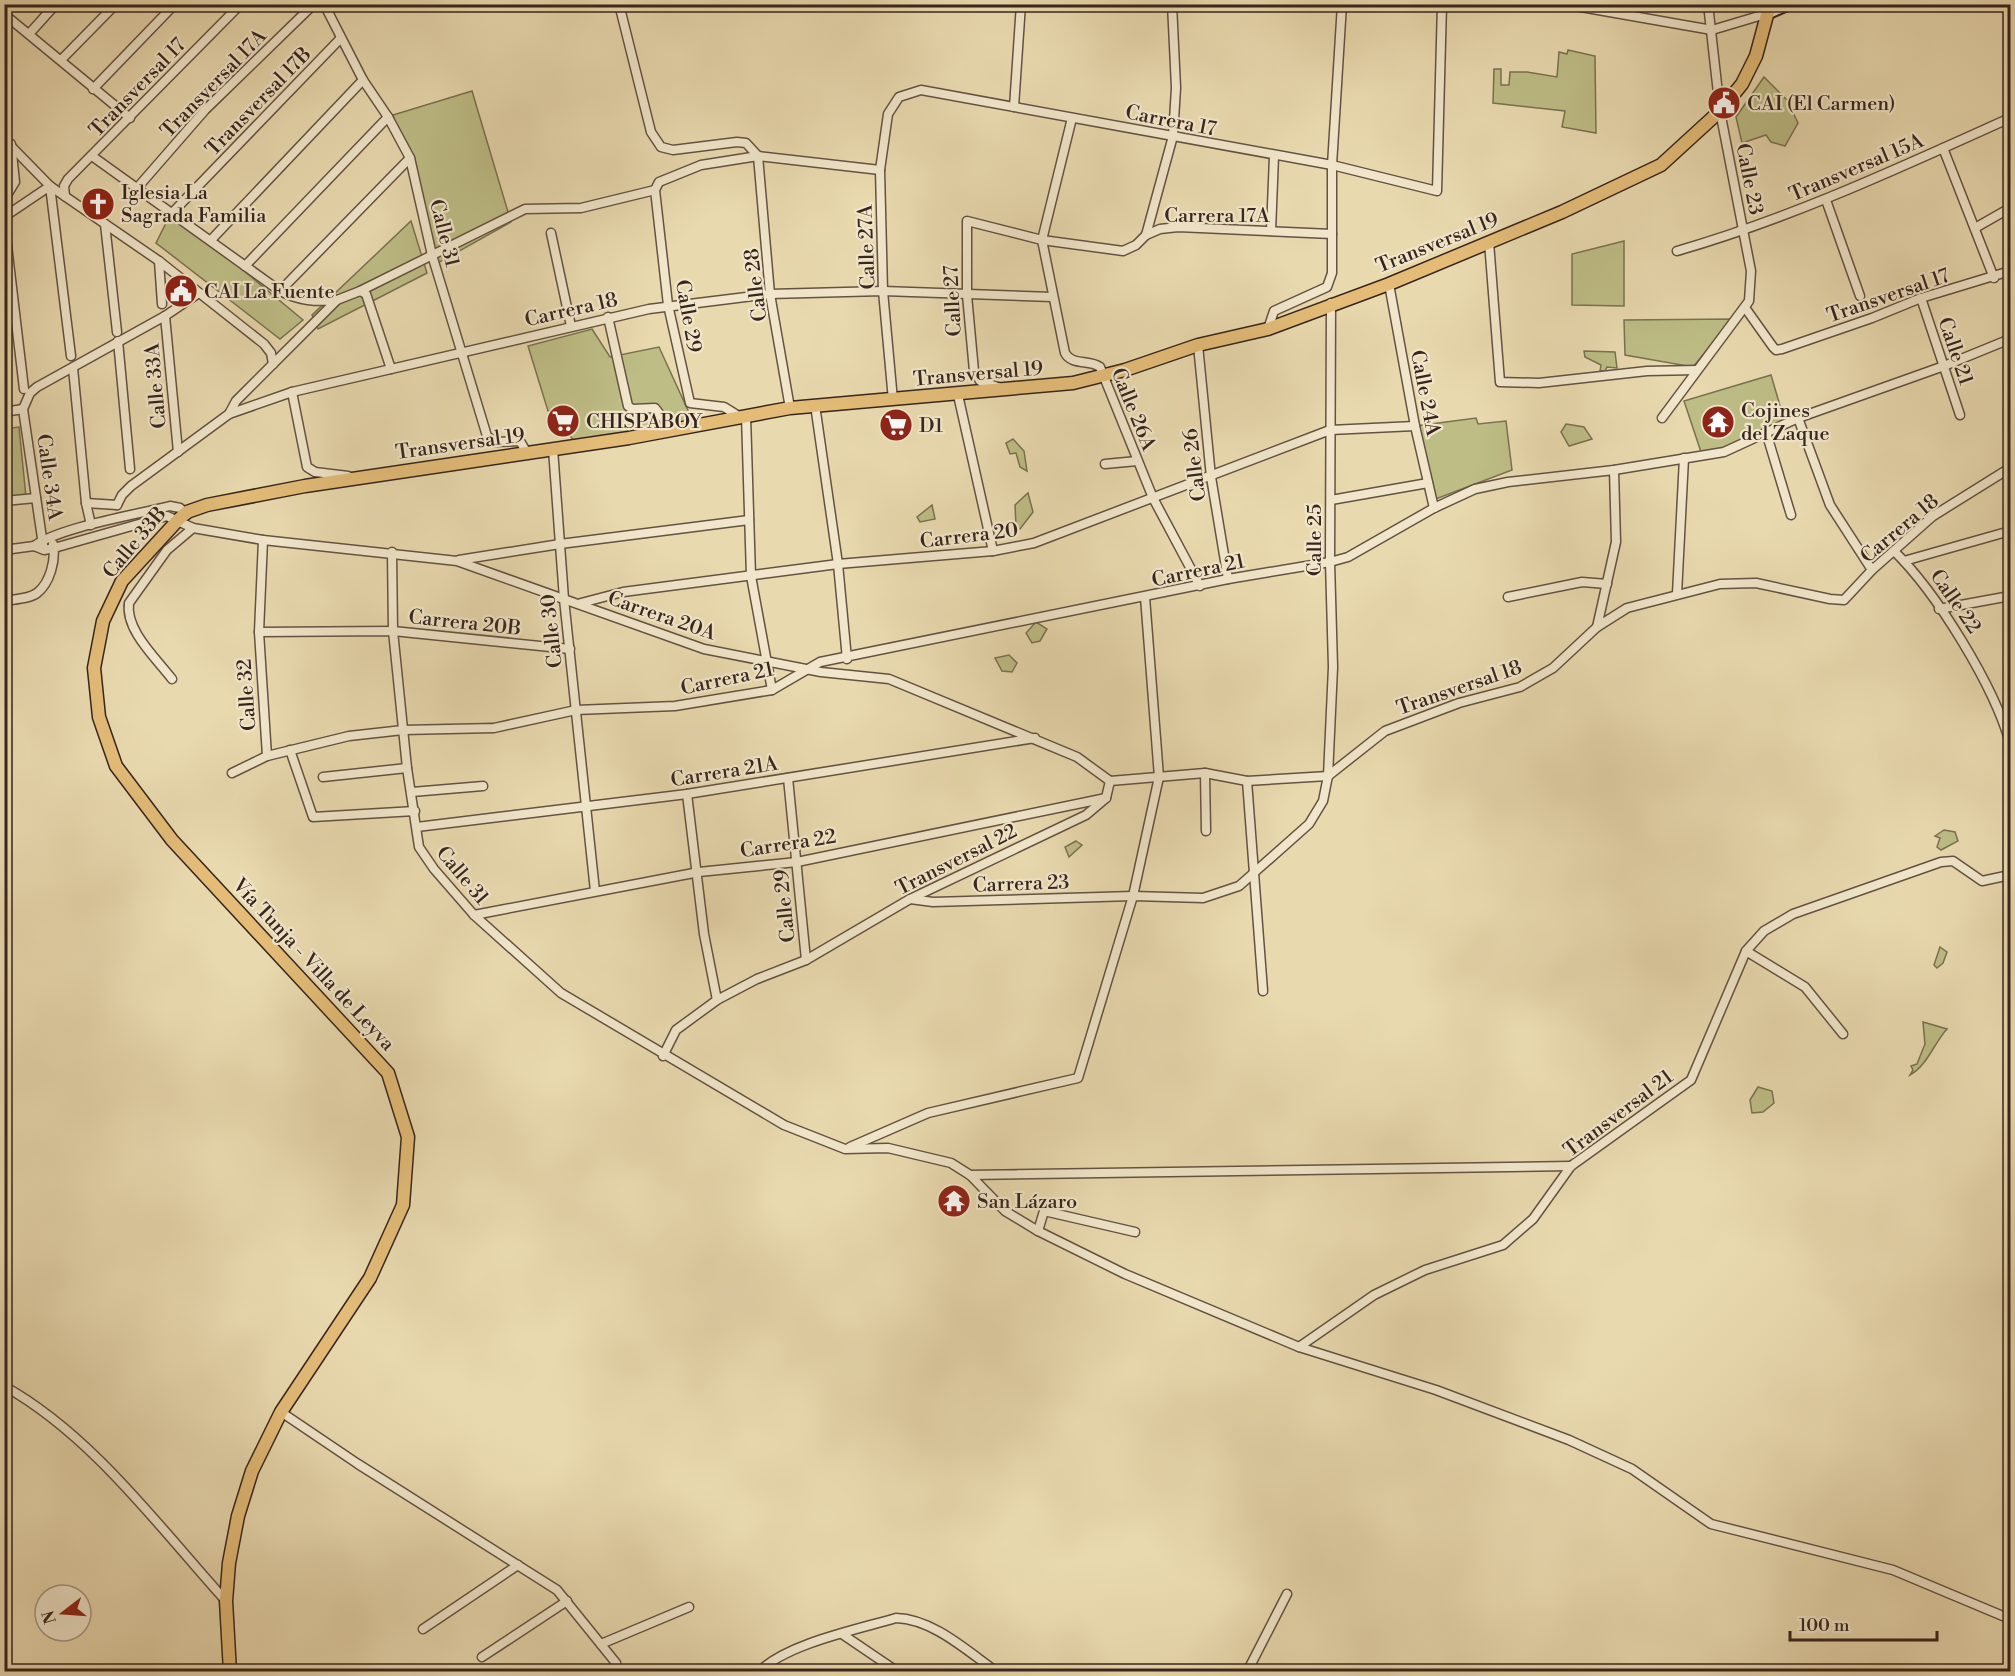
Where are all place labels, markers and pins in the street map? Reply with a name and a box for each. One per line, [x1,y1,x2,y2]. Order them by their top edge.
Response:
public building icon: CAI (El Carmen) [1706,85,1742,121]
place label: CAI (El Carmen) [1747,92,1895,117]
place label: Iglesia La Sagrada Familia [121,181,267,229]
church icon: Iglesia La Sagrada Familia [80,186,116,222]
public building icon: CAI La Fuente [163,273,199,309]
place label: CAI La Fuente [204,280,335,305]
place label: Cojines del Zaque [1741,399,1830,447]
supermarket icon: CHISPABOY [545,403,581,439]
temple icon: Cojines del Zaque [1700,404,1736,440]
supermarket icon: D1 [878,407,914,443]
place label: CHISPABOY [586,410,703,435]
place label: D1 [919,414,944,439]
temple icon: San Lázaro [936,1183,972,1219]
place label: San Lázaro [977,1190,1077,1215]

